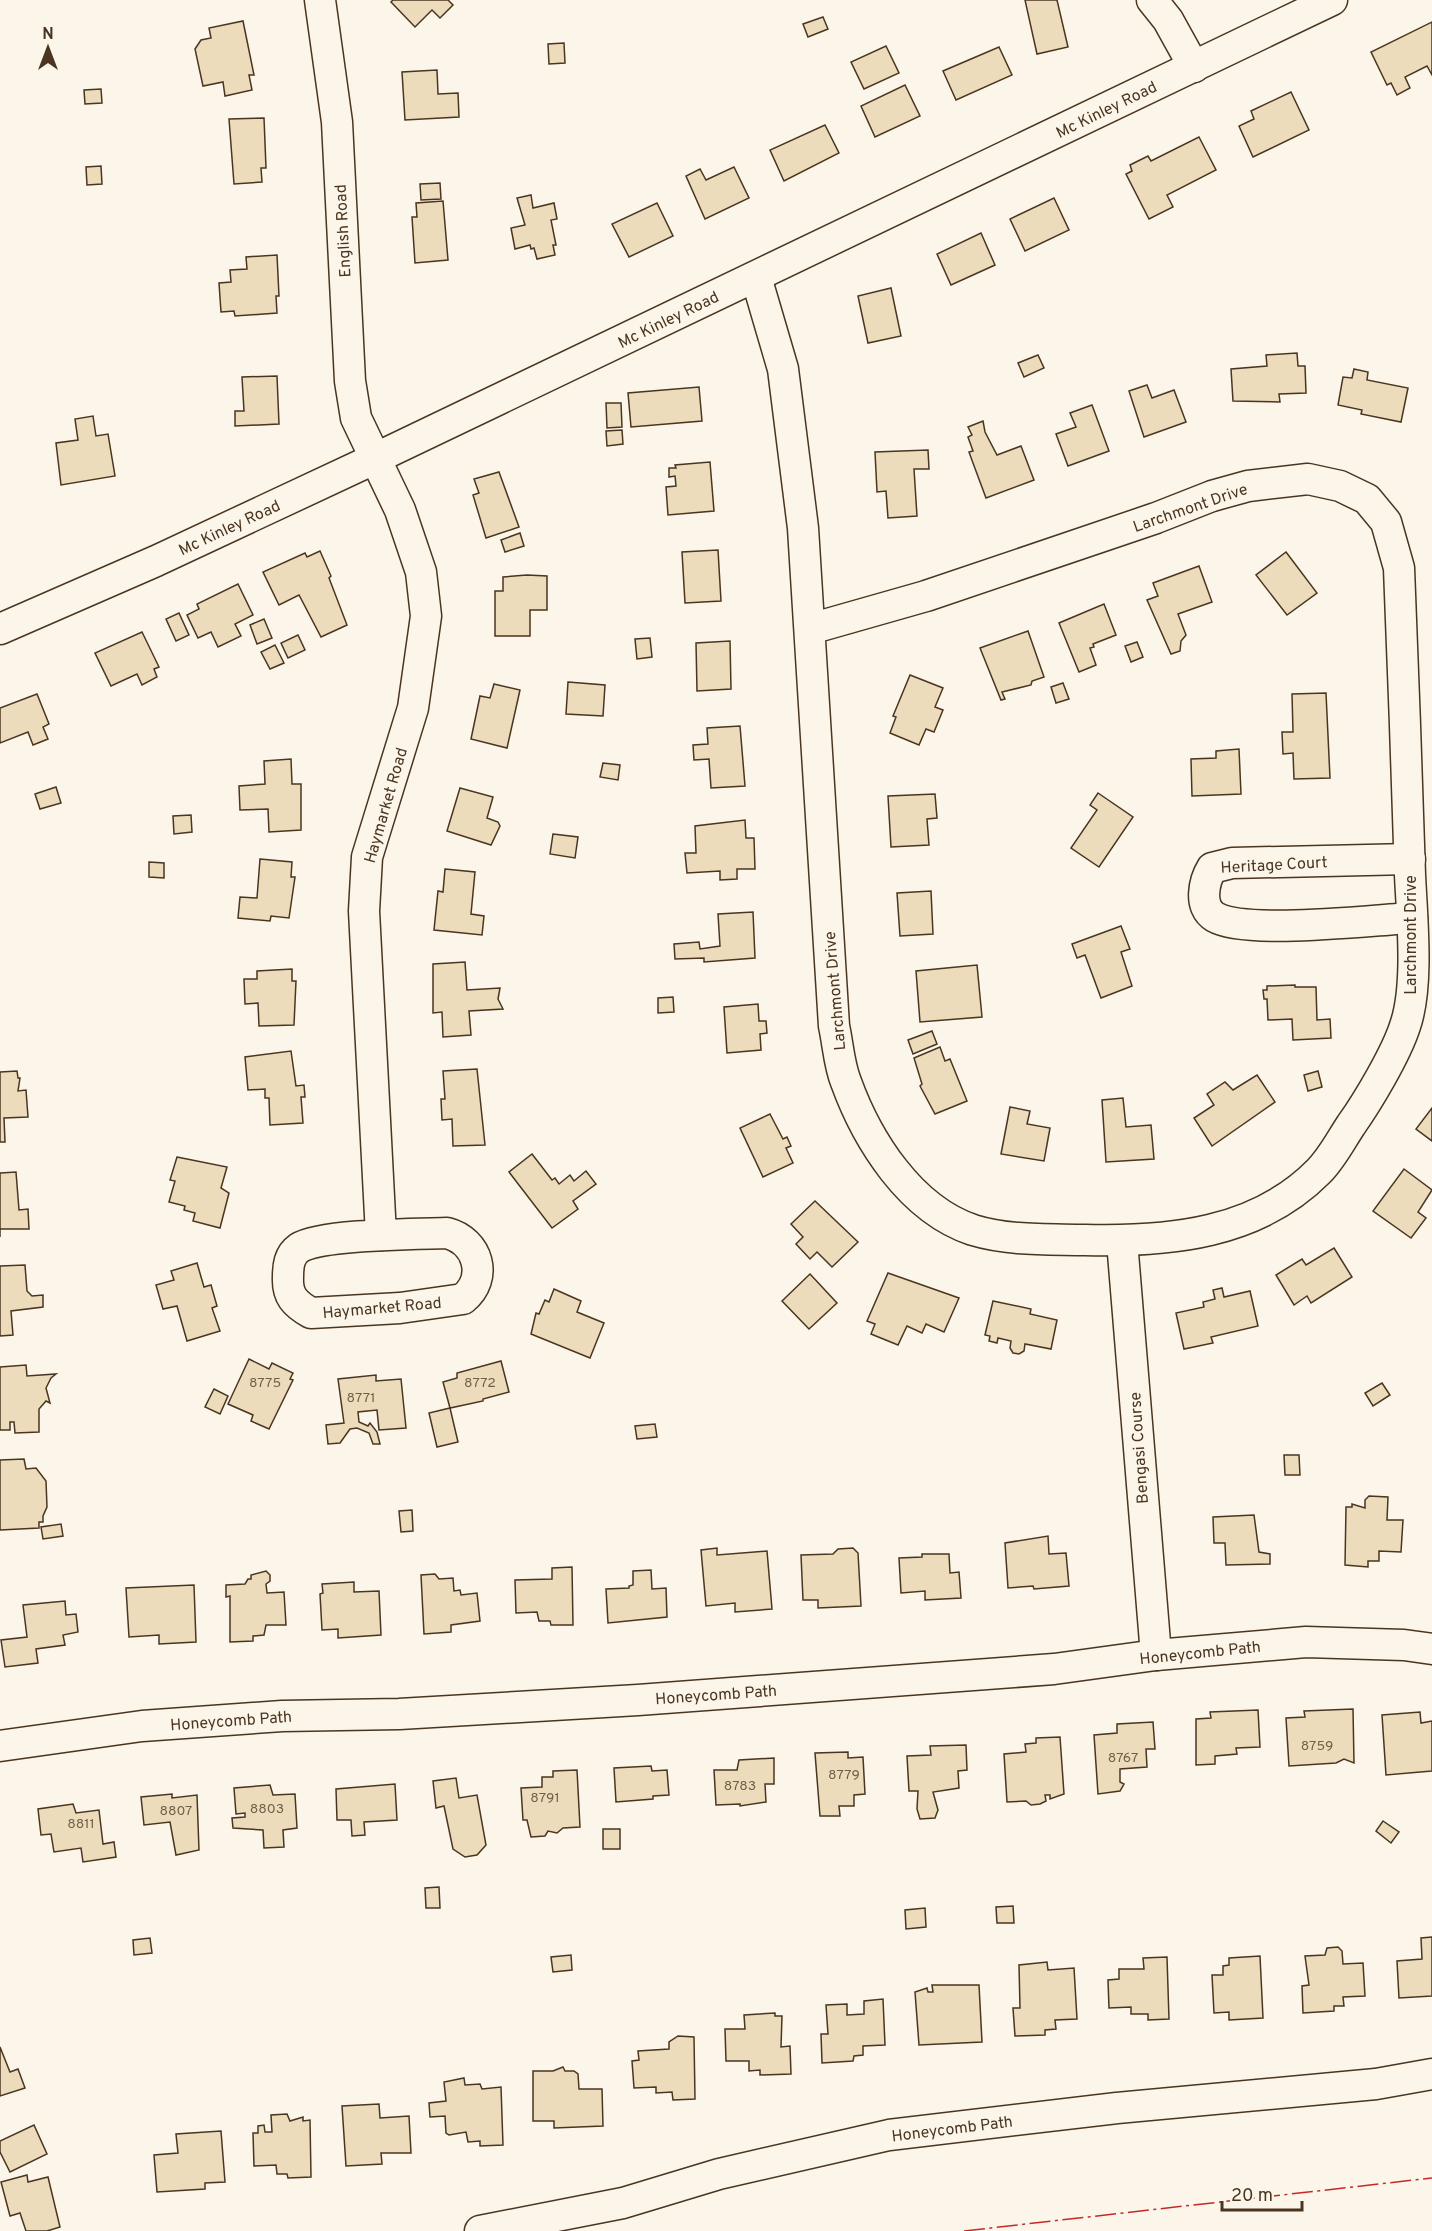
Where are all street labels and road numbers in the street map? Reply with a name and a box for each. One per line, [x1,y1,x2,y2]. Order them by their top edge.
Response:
street label: Mc Kinley Road [1053,78,1161,144]
street label: English Road [332,184,356,278]
street label: Mc Kinley Road [615,288,723,354]
street label: Larchmont Drive [1131,480,1251,538]
street label: Mc Kinley Road [176,496,284,561]
street label: Haymarket Road [361,745,413,866]
street label: Heritage Court [1220,853,1328,879]
street label: Larchmont Drive [1402,875,1422,995]
street label: Larchmont Drive [821,930,851,1051]
street label: Haymarket Road [322,1294,443,1324]
street label: Bengasi Course [1126,1391,1154,1504]
street label: Honeycomb Path [1139,1638,1262,1670]
street label: Honeycomb Path [655,1682,778,1710]
street label: Honeycomb Path [170,1708,293,1736]
street label: Honeycomb Path [891,2113,1014,2147]

